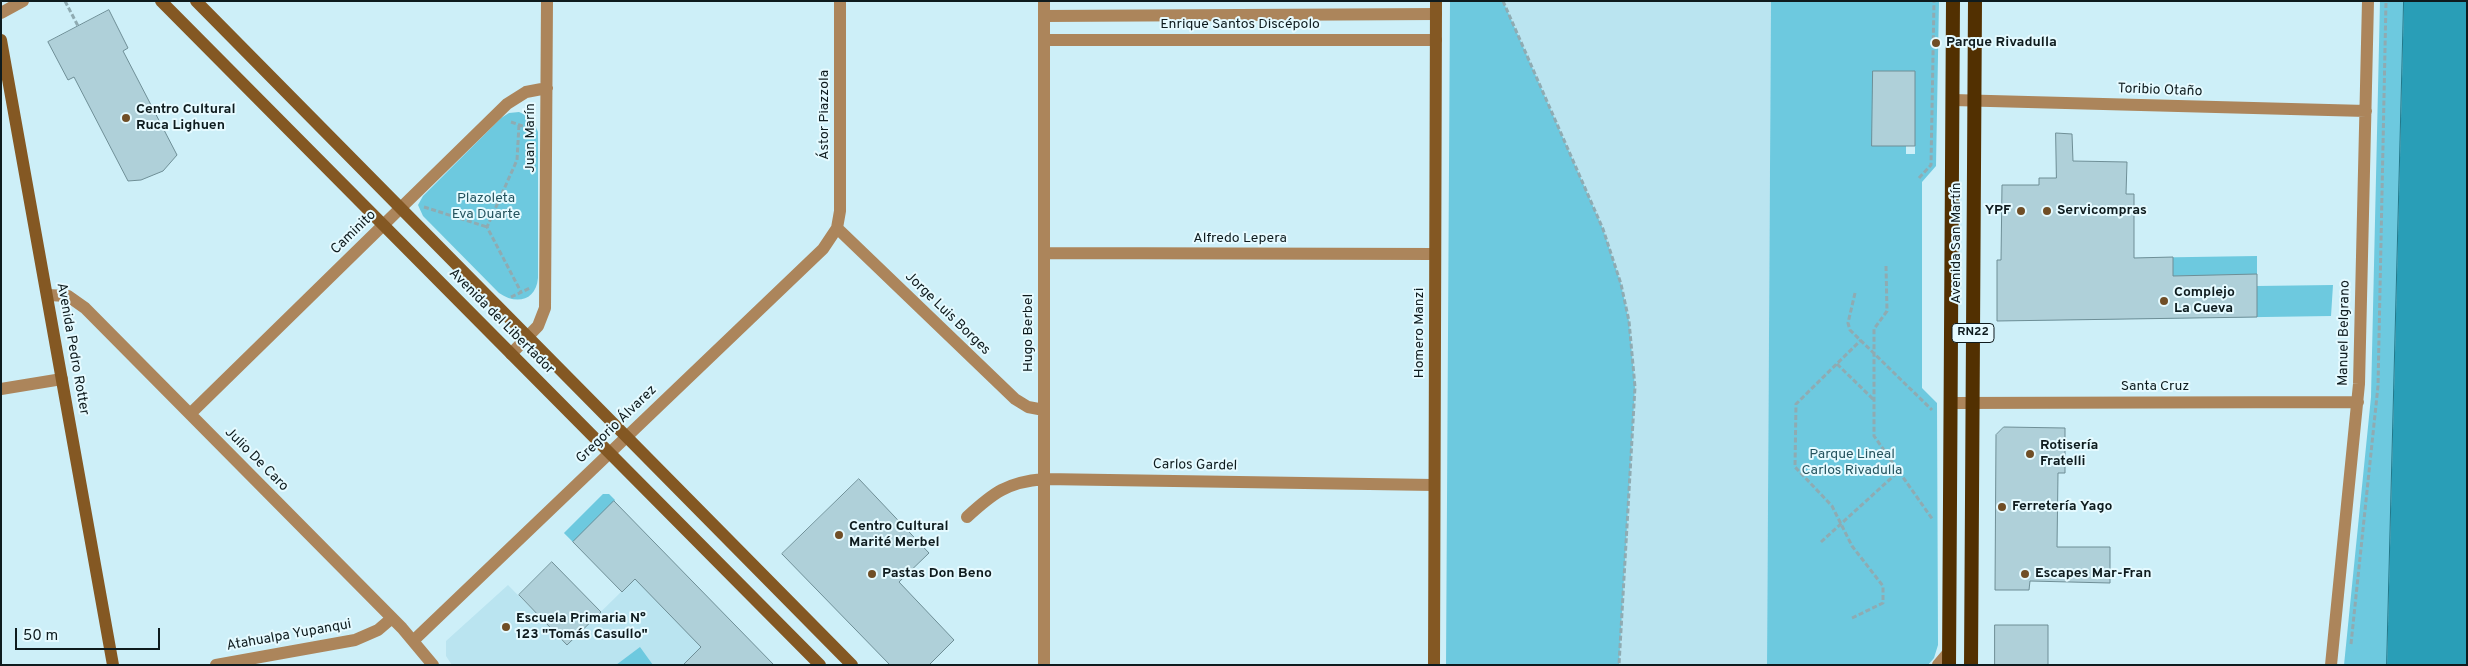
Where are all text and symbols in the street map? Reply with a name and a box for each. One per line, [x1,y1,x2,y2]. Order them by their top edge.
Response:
street label: Enrique Santos Discépolo [1160,17,1320,33]
place label: Parque Rivadulla [1946,35,2057,51]
marker: Parque Rivadulla [1930,37,1942,49]
street label: Ástor Piazzola [817,70,833,160]
street label: Toribio Otaño [2117,81,2203,101]
place label: Centro Cultural Ruca Lighuen [136,102,235,134]
street label: Juan Marín [523,103,539,173]
marker: Centro Cultural Ruca Lighuen [120,112,132,124]
street label: Avenida San Martín [1949,182,1965,304]
park label: Plazoleta Eva Duarte [452,191,520,223]
place label: YPF [1985,203,2011,219]
place label: Servicompras [2057,203,2147,219]
marker: YPF [2015,205,2027,217]
marker: Servicompras [2041,205,2053,217]
street label: Caminito [328,207,380,259]
street label: Alfredo Lepera [1193,231,1287,247]
street label: Avenida del Libertador [445,266,557,378]
street label: Jorge Luis Borges [901,269,993,359]
street label: Manuel Belgrano [2336,280,2354,386]
street label: Avenida Pedro Rotter [52,281,92,417]
place label: Complejo La Cueva [2174,285,2235,318]
street label: Homero Manzi [1412,288,1428,378]
street label: Hugo Berbel [1021,294,1037,372]
marker: Complejo La Cueva [2158,295,2170,307]
road number: RN22 [1952,323,1994,342]
street label: Santa Cruz [2121,379,2189,395]
street label: Gregorio Álvarez [573,382,661,468]
street label: Julio De Caro [221,425,291,495]
place label: Rotisería Fratelli [2040,438,2098,471]
park label: Parque Lineal Carlos Rivadulla [1802,447,1902,480]
marker: Rotisería Fratelli [2024,448,2036,460]
street label: Carlos Gardel [1153,457,1237,475]
place label: Ferretería Yago [2012,499,2112,515]
marker: Ferretería Yago [1996,501,2008,513]
place label: Centro Cultural Marité Merbel [849,519,948,552]
marker: Centro Cultural Marité Merbel [833,529,845,541]
place label: Pastas Don Beno [882,566,992,582]
place label: Escapes Mar-Fran [2035,566,2151,582]
marker: Pastas Don Beno [866,568,878,580]
marker: Escapes Mar-Fran [2019,568,2031,580]
place label: Escuela Primaria N° 123 "Tomás Casullo" [516,611,648,644]
street label: Atahualpa Yupanqui [225,617,353,655]
scale bar [18,618,162,650]
marker: Escuela Primaria N° 123 "Tomás Casullo" [500,621,512,633]
text: 50 m [23,627,58,646]

